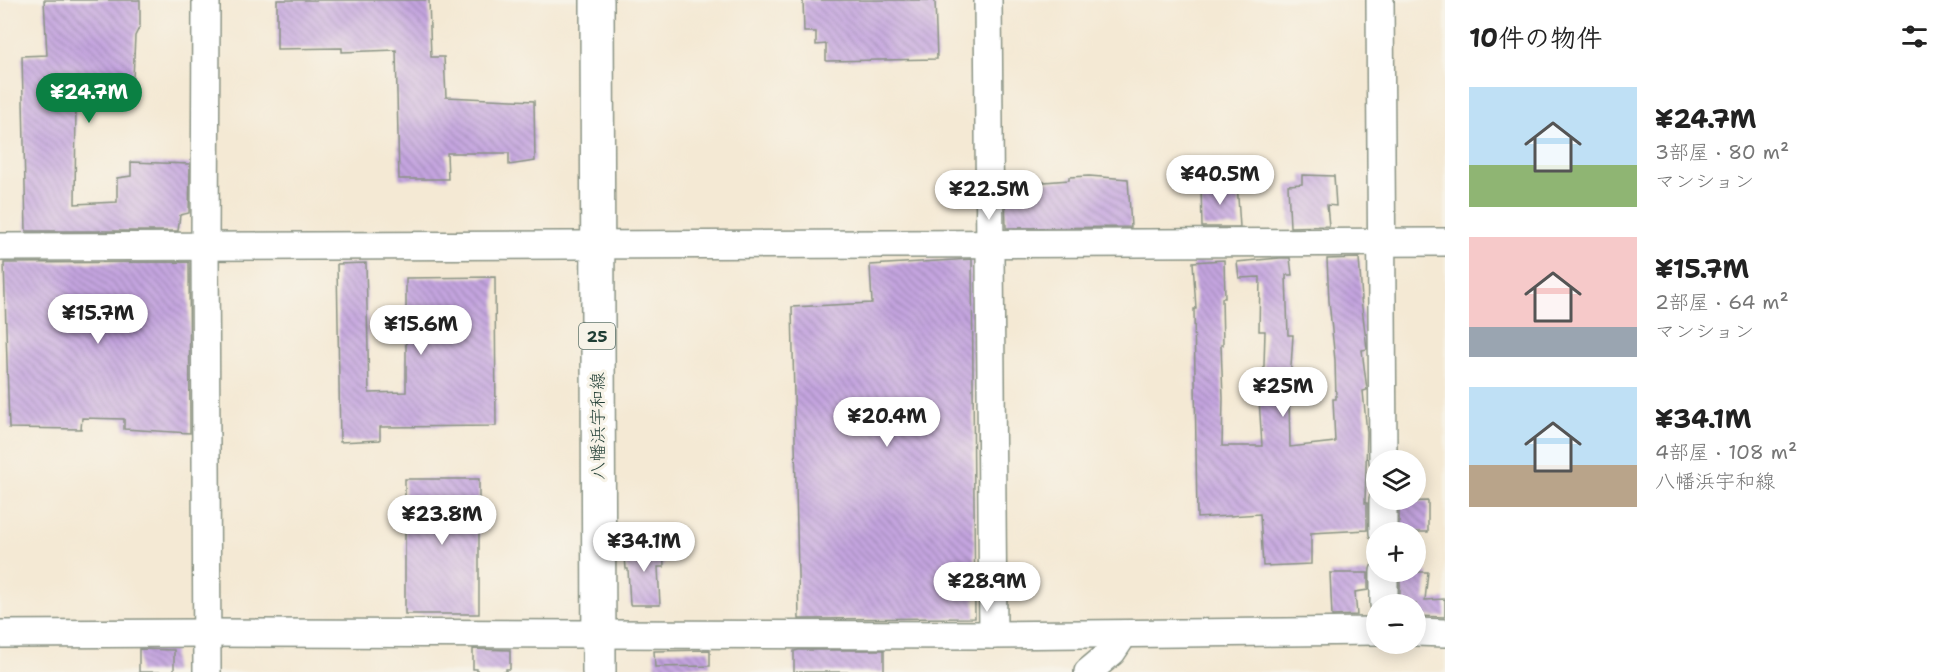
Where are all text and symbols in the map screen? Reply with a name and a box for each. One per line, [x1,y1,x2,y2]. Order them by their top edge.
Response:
text: 10件の物件 [1469,20,1602,55]
icon: filters [1898,20,1931,53]
pin: ¥24.7M [40,73,138,124]
text: ¥24.7M [50,79,128,105]
text: ¥24.7M [1655,101,1757,136]
icon: home [1517,111,1589,183]
text: 3部屋 · 80 m² [1655,139,1789,165]
pin: ¥40.5M [1171,155,1269,206]
text: ¥40.5M [1180,161,1260,187]
text: マンション [1655,168,1754,194]
pin: ¥22.5M [940,170,1038,221]
text: ¥22.5M [949,176,1029,202]
text: ¥15.7M [1655,251,1749,286]
icon: home [1517,261,1589,333]
text: 2部屋 · 64 m² [1655,289,1789,315]
pin: ¥15.7M [49,294,147,345]
text: ¥15.7M [62,300,134,326]
pin: ¥15.6M [372,305,470,356]
text: ¥15.6M [384,311,458,337]
text: マンション [1655,318,1754,344]
road number: 25 [579,323,615,349]
pin: ¥25M [1247,367,1319,418]
street label: 八幡浜宇和線 [586,372,610,480]
text: ¥25M [1253,373,1313,399]
pin: ¥20.4M [838,397,936,448]
text: ¥34.1M [1655,401,1751,436]
text: ¥20.4M [847,403,927,429]
icon: home [1517,411,1589,483]
text: 4部屋 · 108 m² [1655,439,1797,465]
map controls [1366,450,1426,654]
button: layers [1366,450,1426,510]
text: 八幡浜宇和線 [1655,468,1775,494]
pin: ¥23.8M [393,495,491,546]
text: ¥23.8M [401,501,483,527]
pin: ¥34.1M [595,522,693,573]
button: + [1366,522,1426,582]
text: ¥34.1M [607,528,681,554]
pin: ¥28.9M [938,562,1036,613]
text: ¥28.9M [948,568,1026,594]
button: − [1366,594,1426,654]

